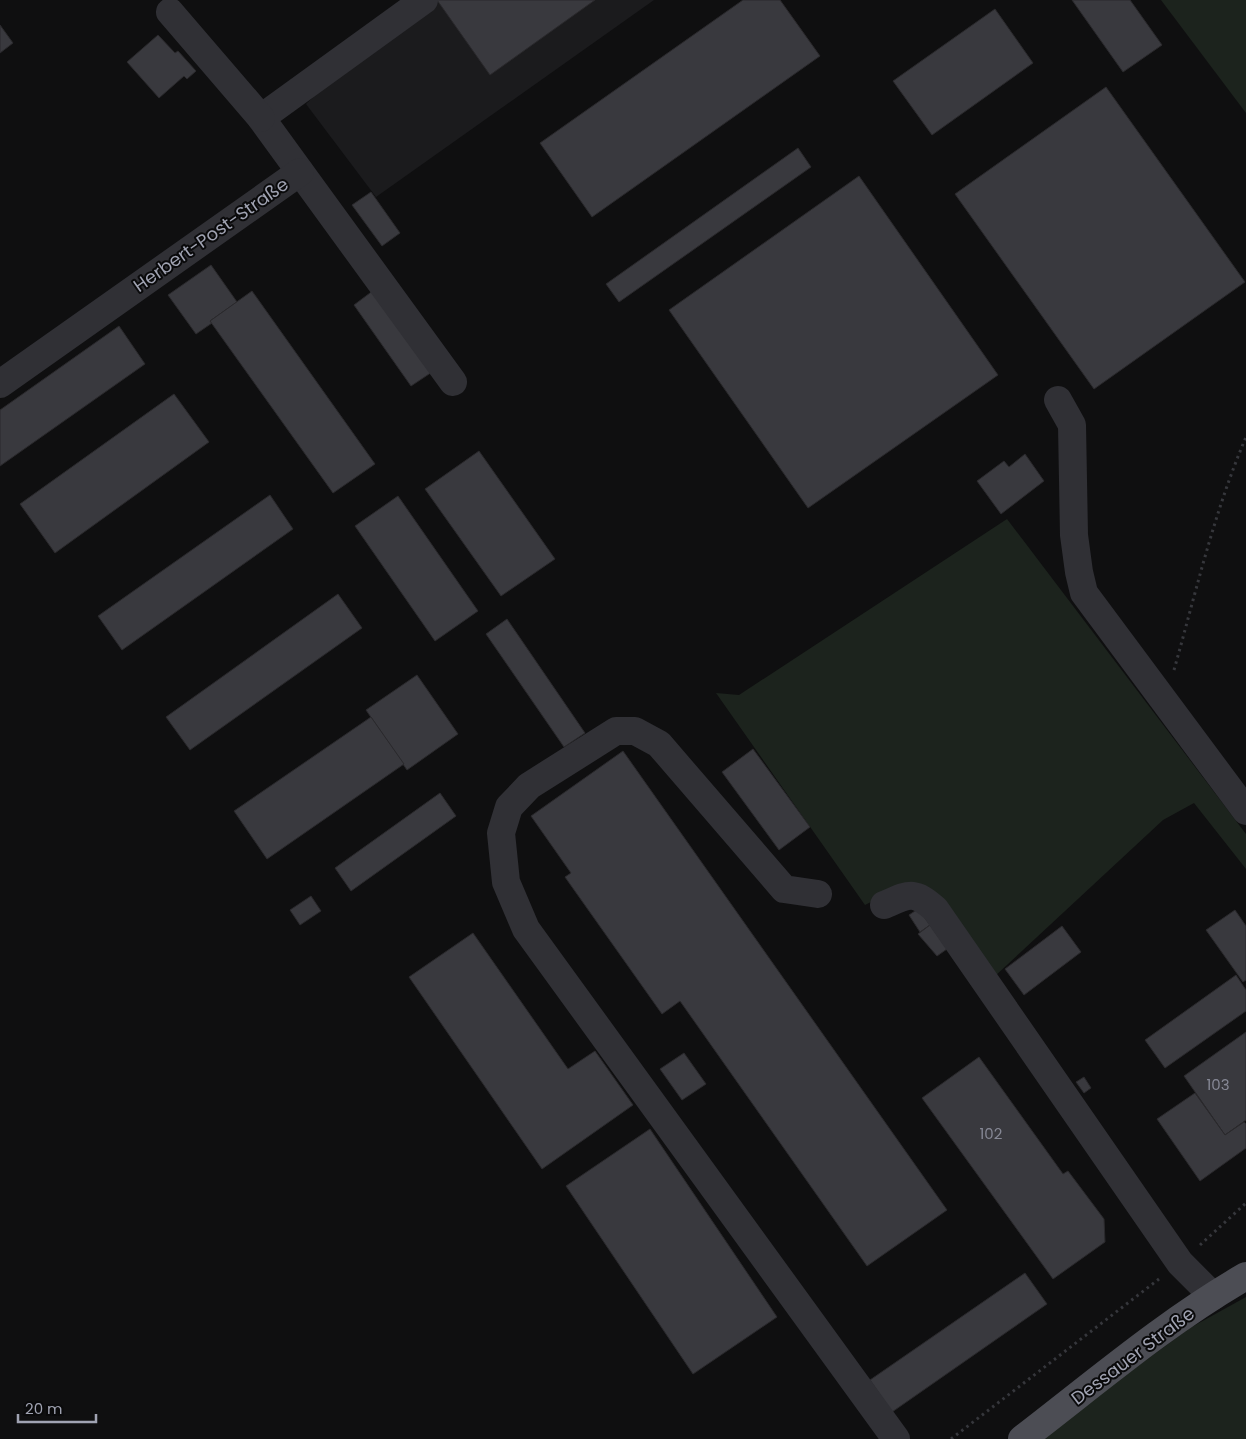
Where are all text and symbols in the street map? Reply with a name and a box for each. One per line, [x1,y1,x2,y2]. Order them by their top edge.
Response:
street label: Herbert-Post-Straße [128,172,293,298]
house number: 103 [1206,1074,1230,1095]
house number: 102 [980,1123,1002,1144]
street label: Dessauer Straße [1066,1301,1200,1410]
scale bar [18,1392,95,1424]
text: 20 m [25,1398,63,1419]

